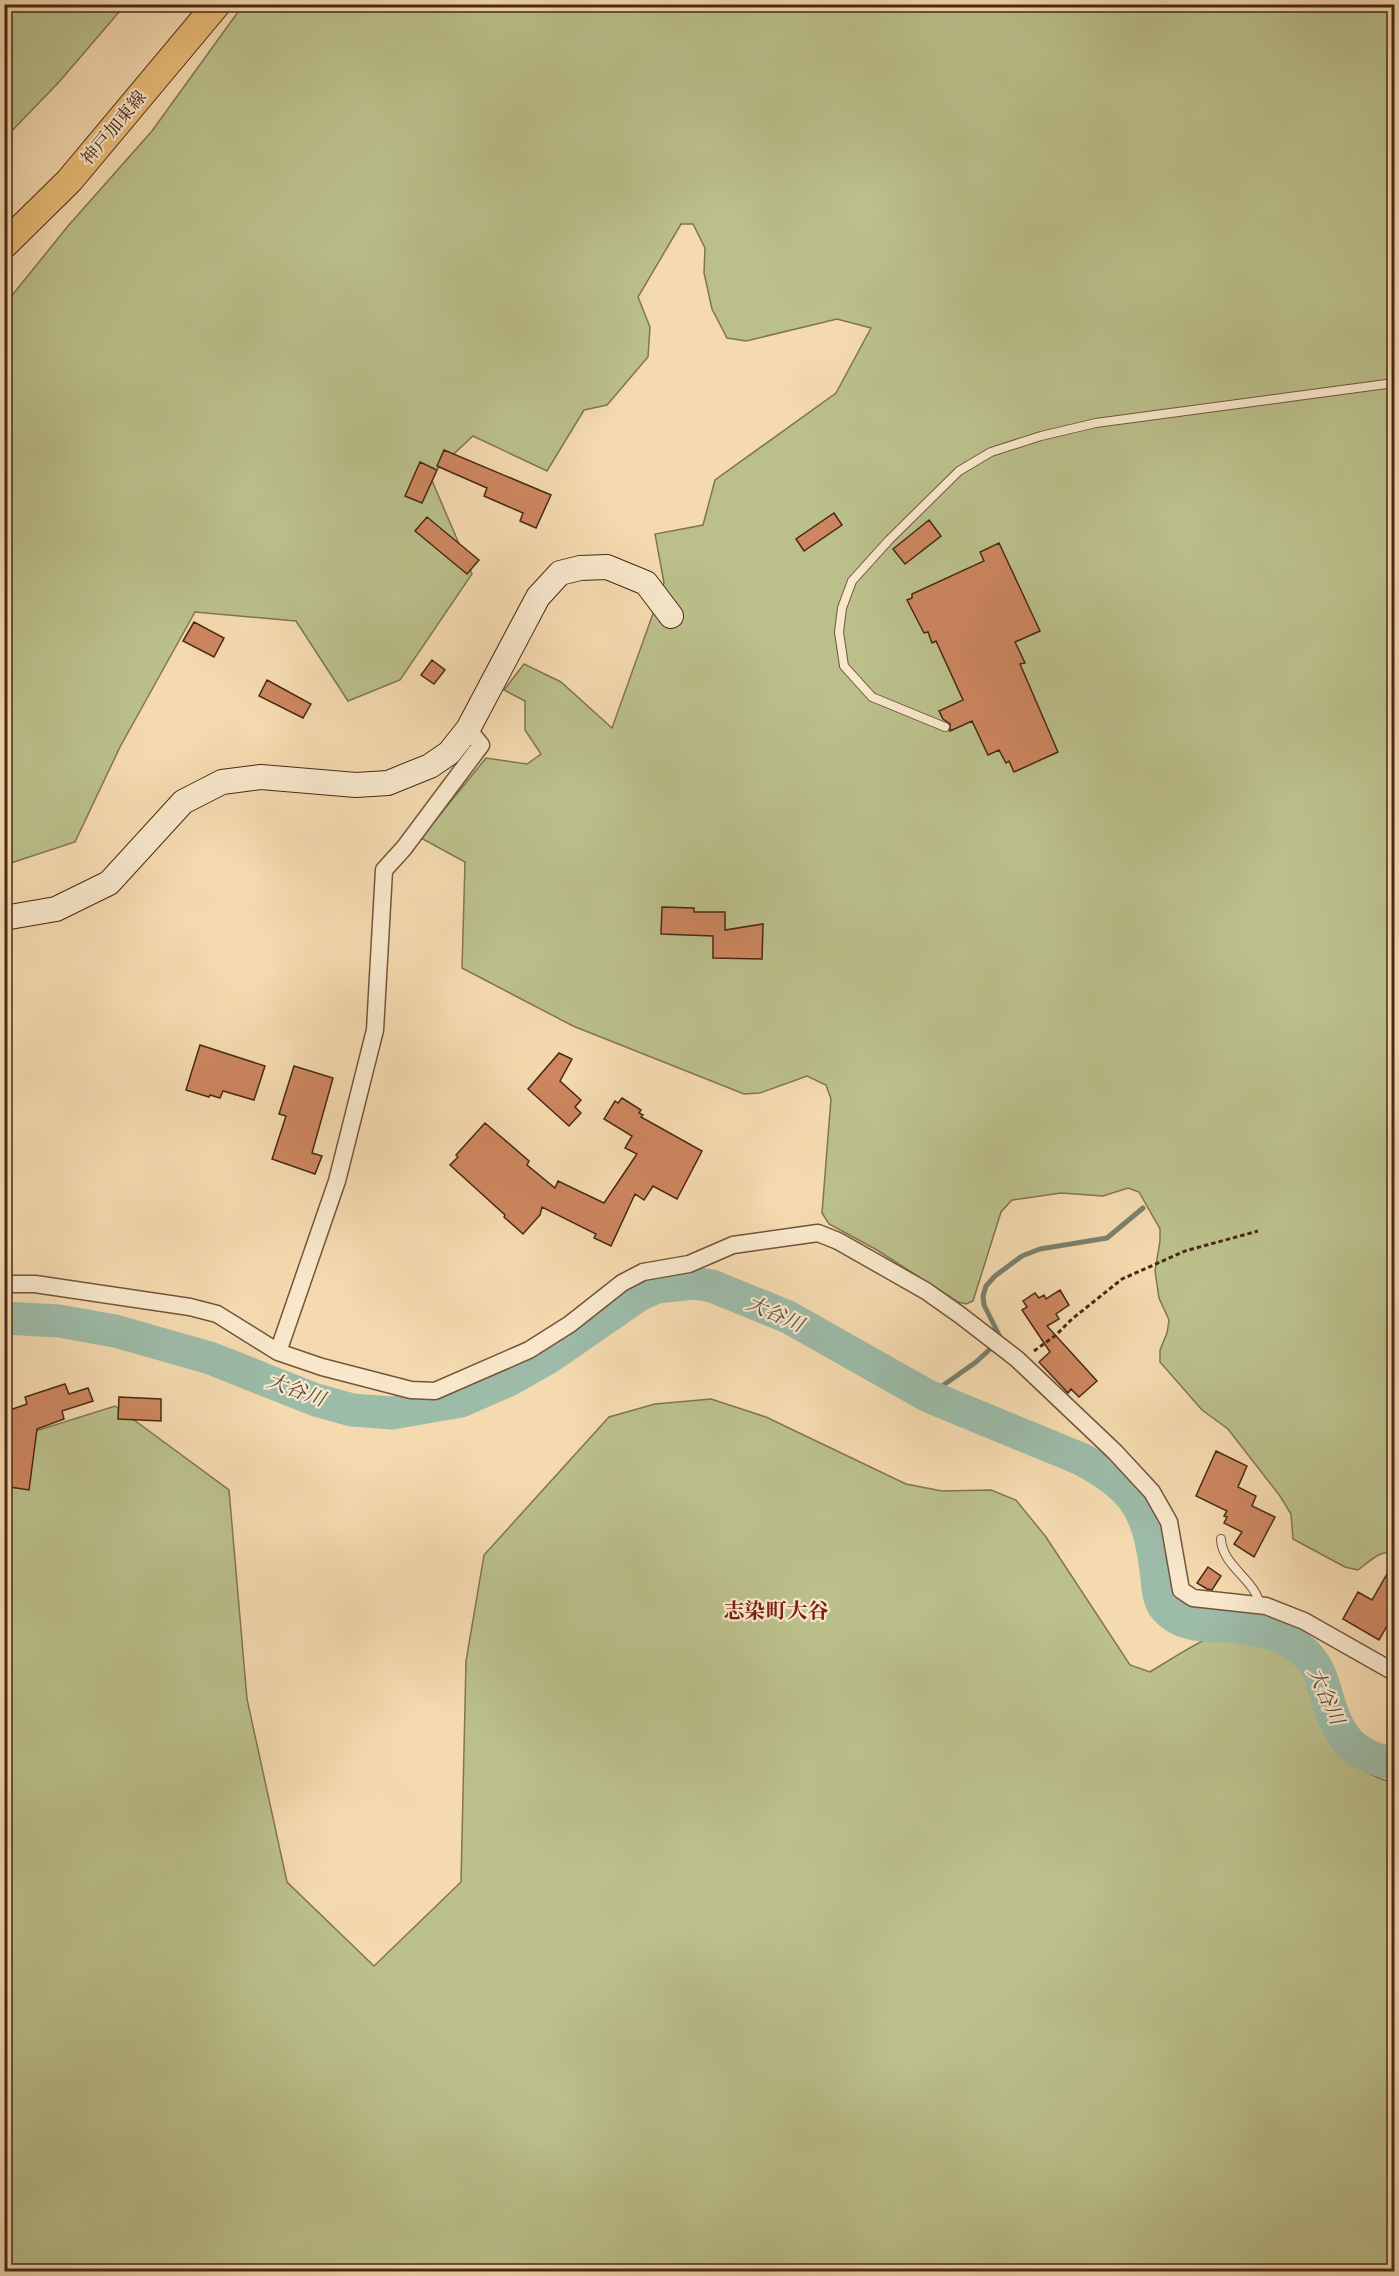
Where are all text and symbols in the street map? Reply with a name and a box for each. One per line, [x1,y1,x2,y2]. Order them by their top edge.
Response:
street label: 神戸加東線 [76,86,152,170]
water label: 大谷川 [743,1290,809,1338]
water label: 大谷川 [264,1368,330,1413]
district label: 志染町大谷 [724,1598,829,1625]
water label: 大谷川 [1302,1664,1350,1730]

